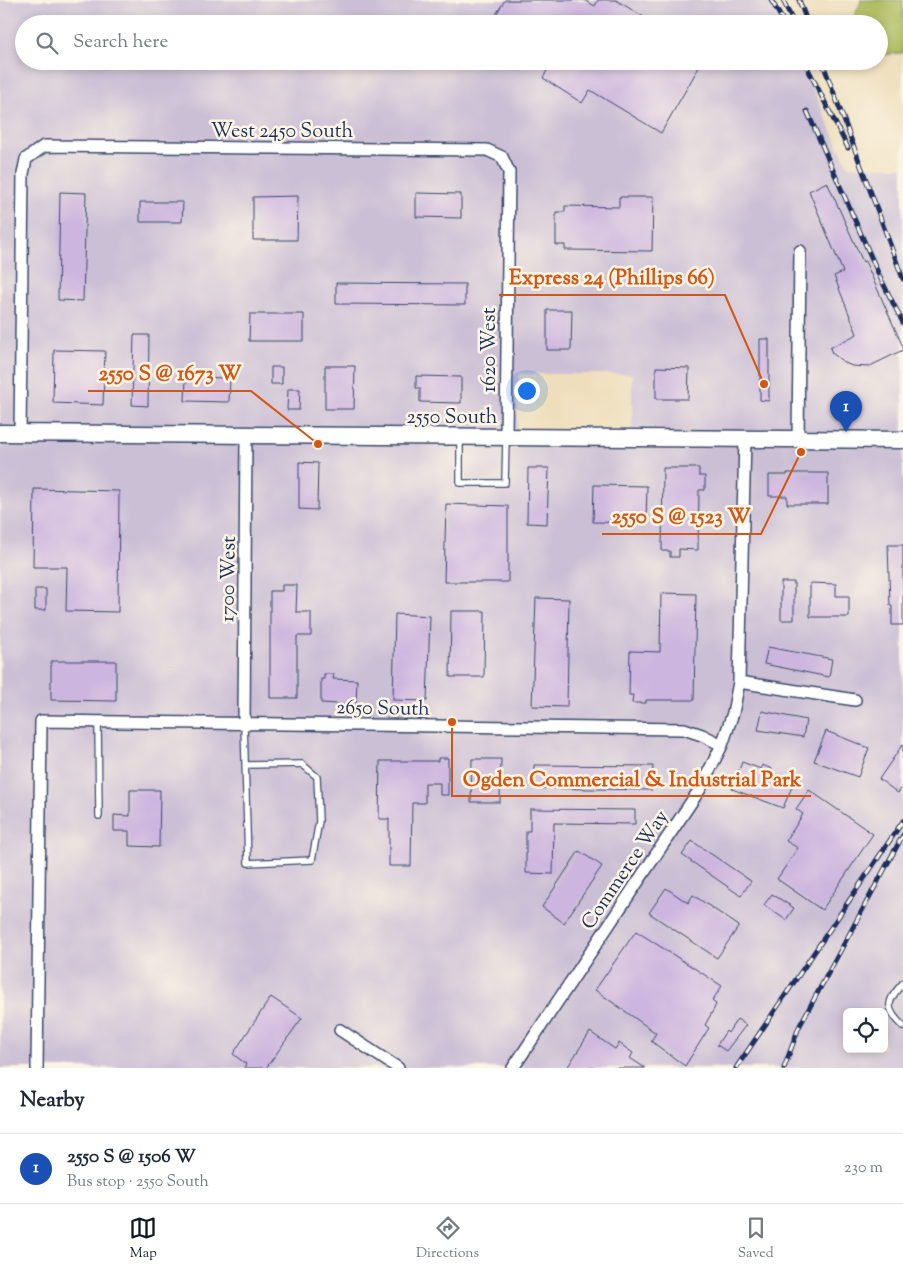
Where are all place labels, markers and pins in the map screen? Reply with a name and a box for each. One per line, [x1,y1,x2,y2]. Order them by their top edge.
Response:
callout: Express 24 (Phillips 66) [499,259,725,295]
callout: 2550 S @ 1673 W [88,355,251,391]
pin: 1 [830,391,862,432]
callout: 2550 S @ 1523 W [602,498,761,534]
callout: Ogden Commercial & Industrial Park [452,760,811,796]

